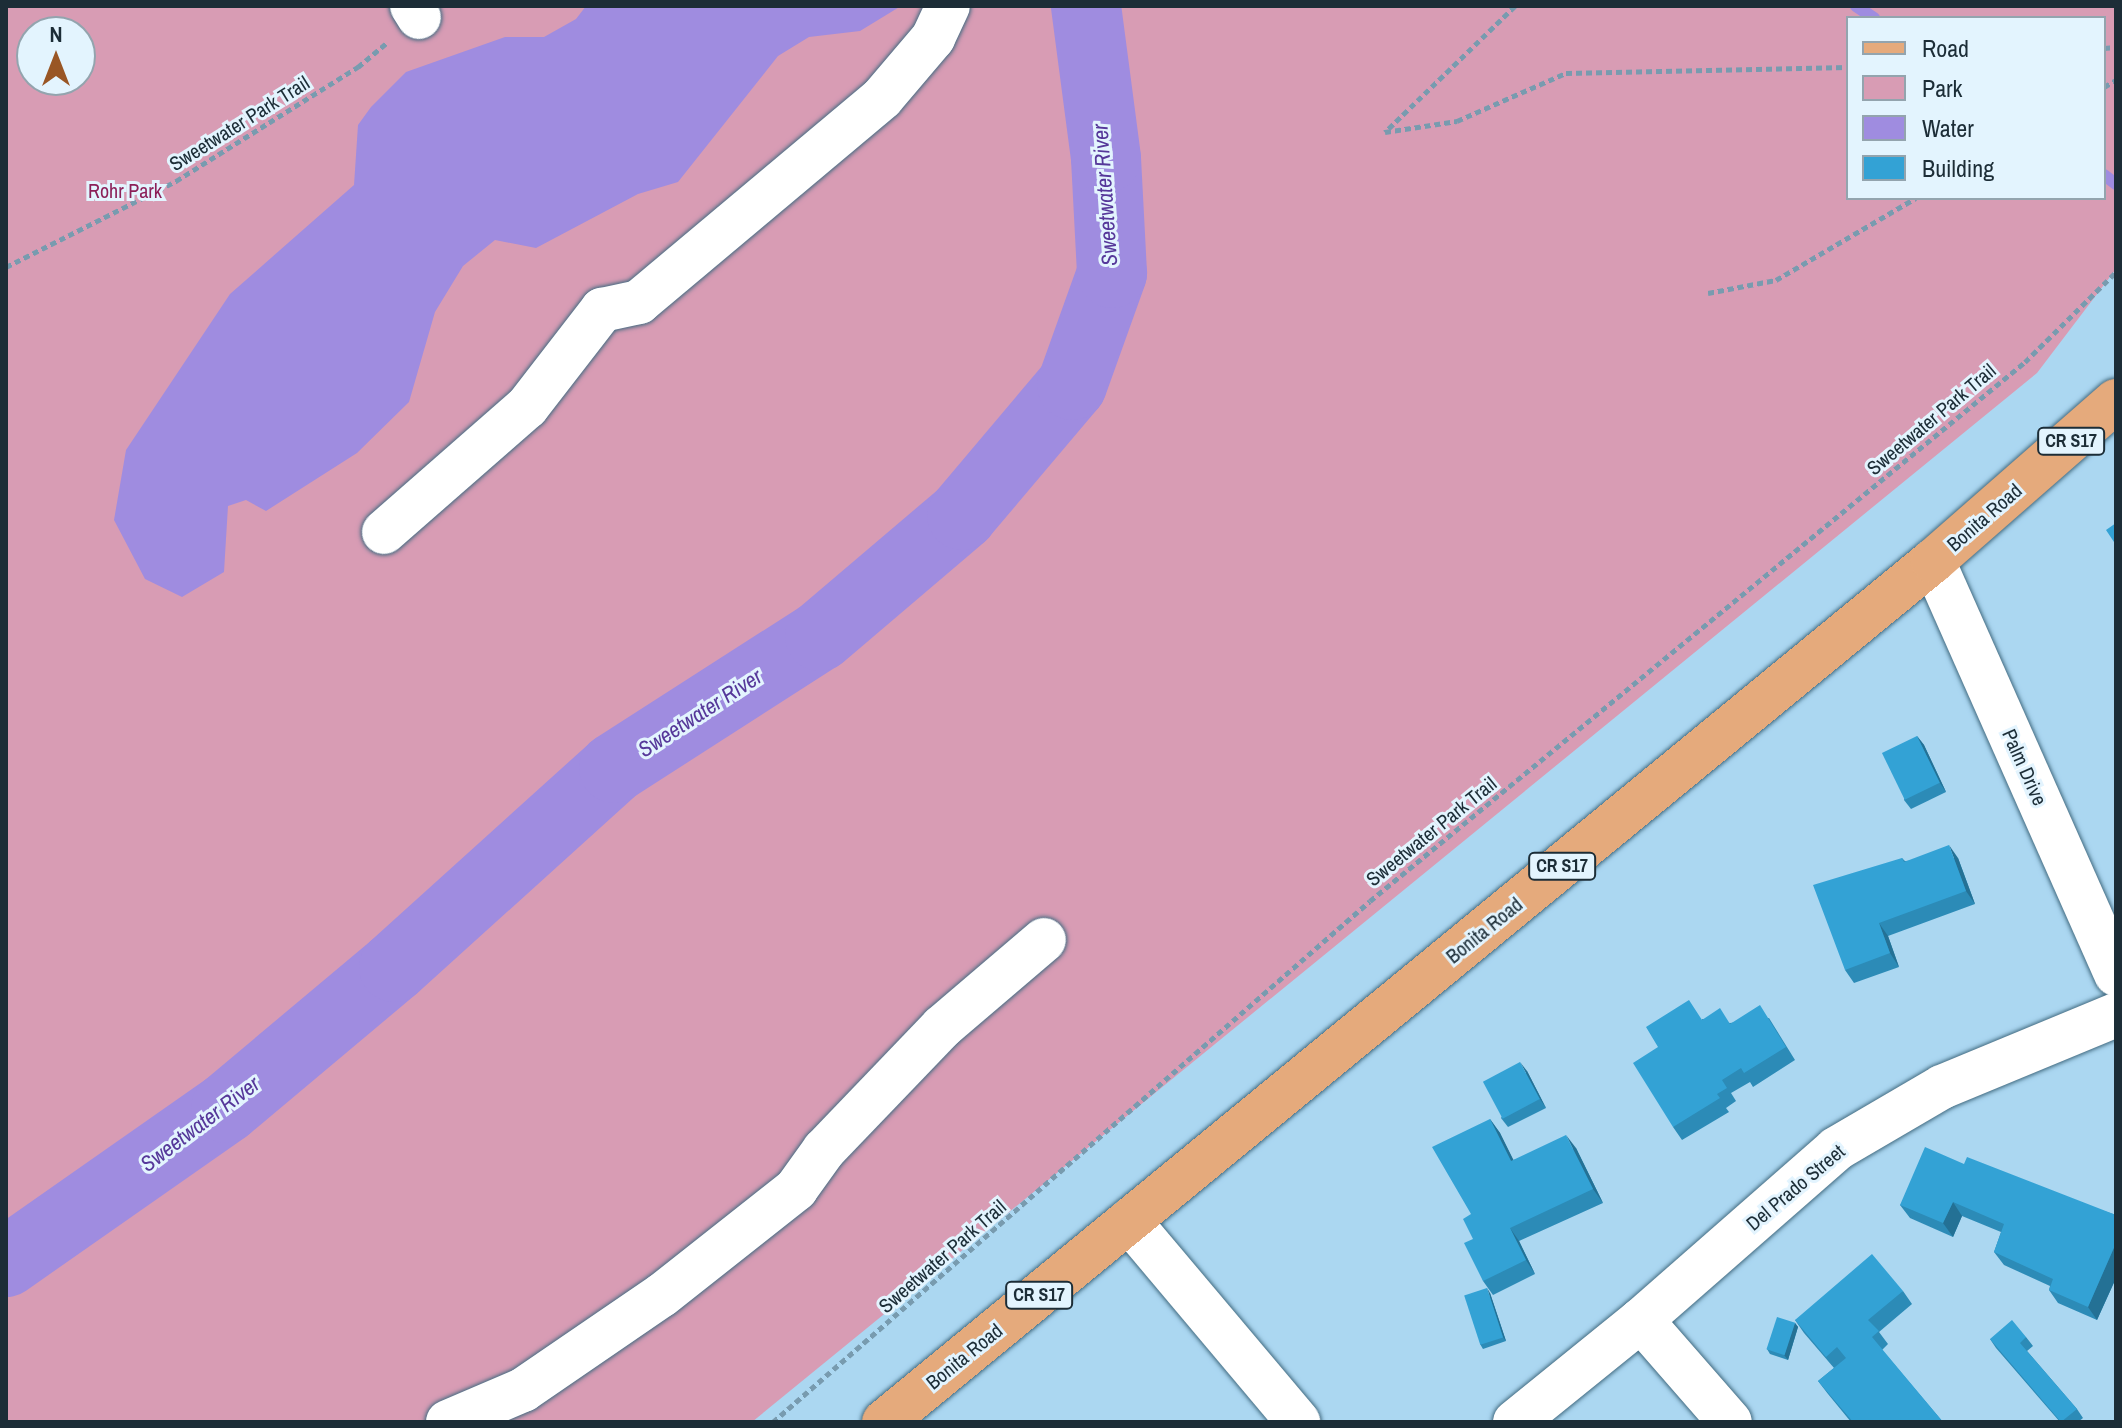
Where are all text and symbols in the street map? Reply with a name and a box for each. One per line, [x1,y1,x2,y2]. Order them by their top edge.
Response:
north arrow [16,16,96,96]
legend [1846,16,2106,200]
text: N [49,19,63,49]
text: Road [1922,32,1969,64]
street label: Sweetwater Park Trail [164,70,314,176]
text: Park [1922,72,1962,104]
text: Water [1922,112,1974,144]
water label: Sweetwater River [1087,123,1123,267]
text: Building [1922,152,1994,184]
park label: Rohr Park [88,178,162,202]
street label: Sweetwater Park Trail [1862,358,2000,480]
road number: CR S17 [2037,427,2105,455]
street label: Bonita Road [1942,478,2026,556]
water label: Sweetwater River [633,663,767,763]
street label: Palm Drive [1998,725,2052,809]
street label: Sweetwater Park Trail [1361,771,1501,891]
road number: CR S17 [1528,852,1596,880]
street label: Bonita Road [1441,892,1527,968]
water label: Sweetwater River [135,1071,265,1177]
street label: Del Prado Street [1741,1139,1849,1235]
street label: Sweetwater Park Trail [873,1194,1011,1318]
road number: CR S17 [1005,1281,1073,1309]
street label: Bonita Road [921,1318,1007,1394]

